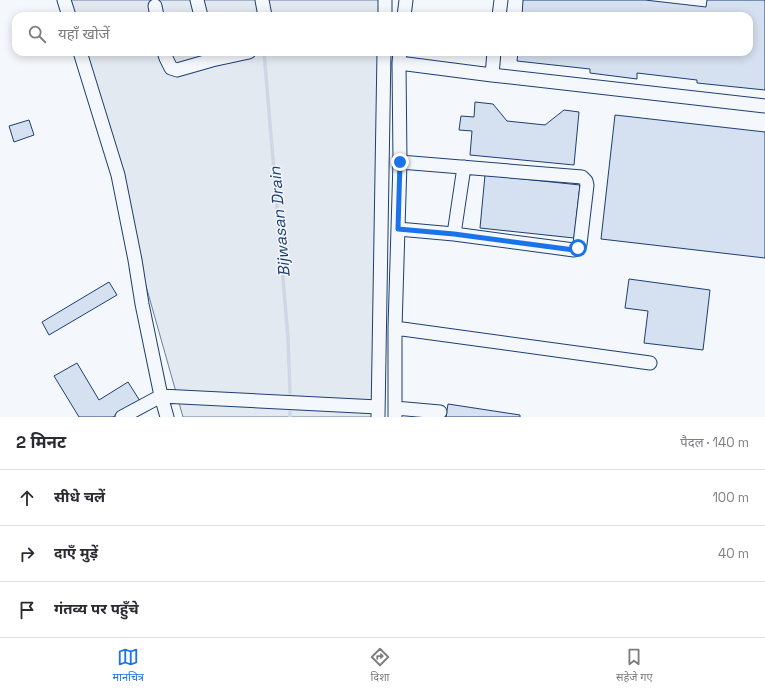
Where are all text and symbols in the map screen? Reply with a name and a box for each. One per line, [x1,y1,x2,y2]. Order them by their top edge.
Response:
search box [12,12,753,56]
icon: search [26,23,48,45]
text: यहाँ खोजें [58,24,110,43]
route end [391,153,409,171]
water label: Bijwasan Drain [264,165,295,278]
route start [569,239,587,257]
text: 2 मिनट [16,431,66,453]
text: पैदल · 140 m [680,434,749,451]
icon: ahead [16,487,38,509]
text: सीधे चलें [54,487,105,506]
text: 100 m [712,489,749,506]
icon: right [16,543,38,565]
text: दाएँ मुड़ें [54,543,98,562]
text: 40 m [718,545,749,562]
icon: arrive [16,599,38,621]
text: गंतव्य पर पहुँचे [54,599,139,618]
tab: मानचित्र [113,646,144,685]
tab: दिशा [369,646,391,685]
tab: सहेजे गए [616,646,653,685]

